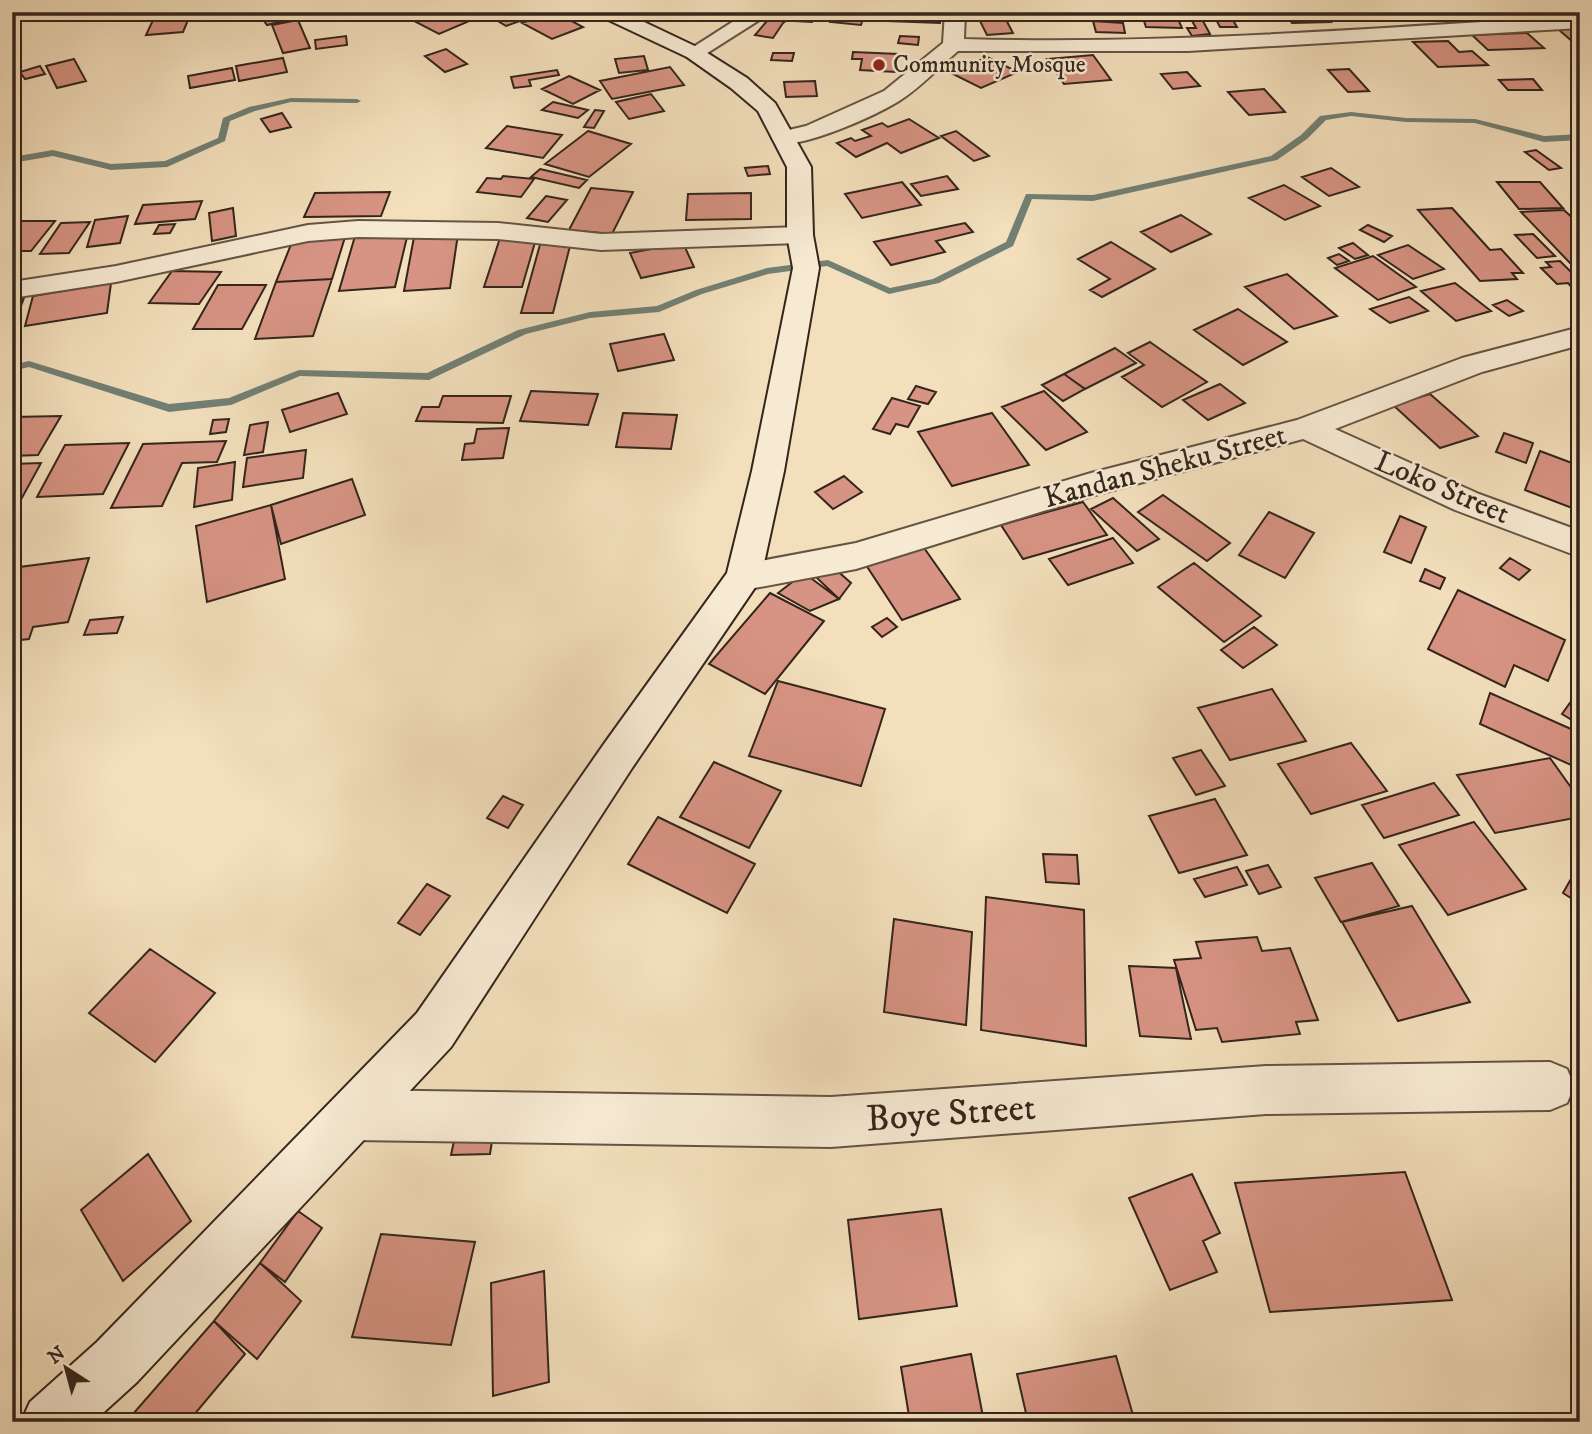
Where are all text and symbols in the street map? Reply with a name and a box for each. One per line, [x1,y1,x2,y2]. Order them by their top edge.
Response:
place label: Community Mosque [893,50,1086,80]
marker: Community Mosque [871,57,887,73]
street label: Kandan Sheku Street [1040,417,1290,517]
street label: Loko Street [1369,443,1515,533]
street label: Boye Street [865,1085,1037,1143]
north arrow [32,1332,102,1402]
text: N [44,1341,70,1369]

